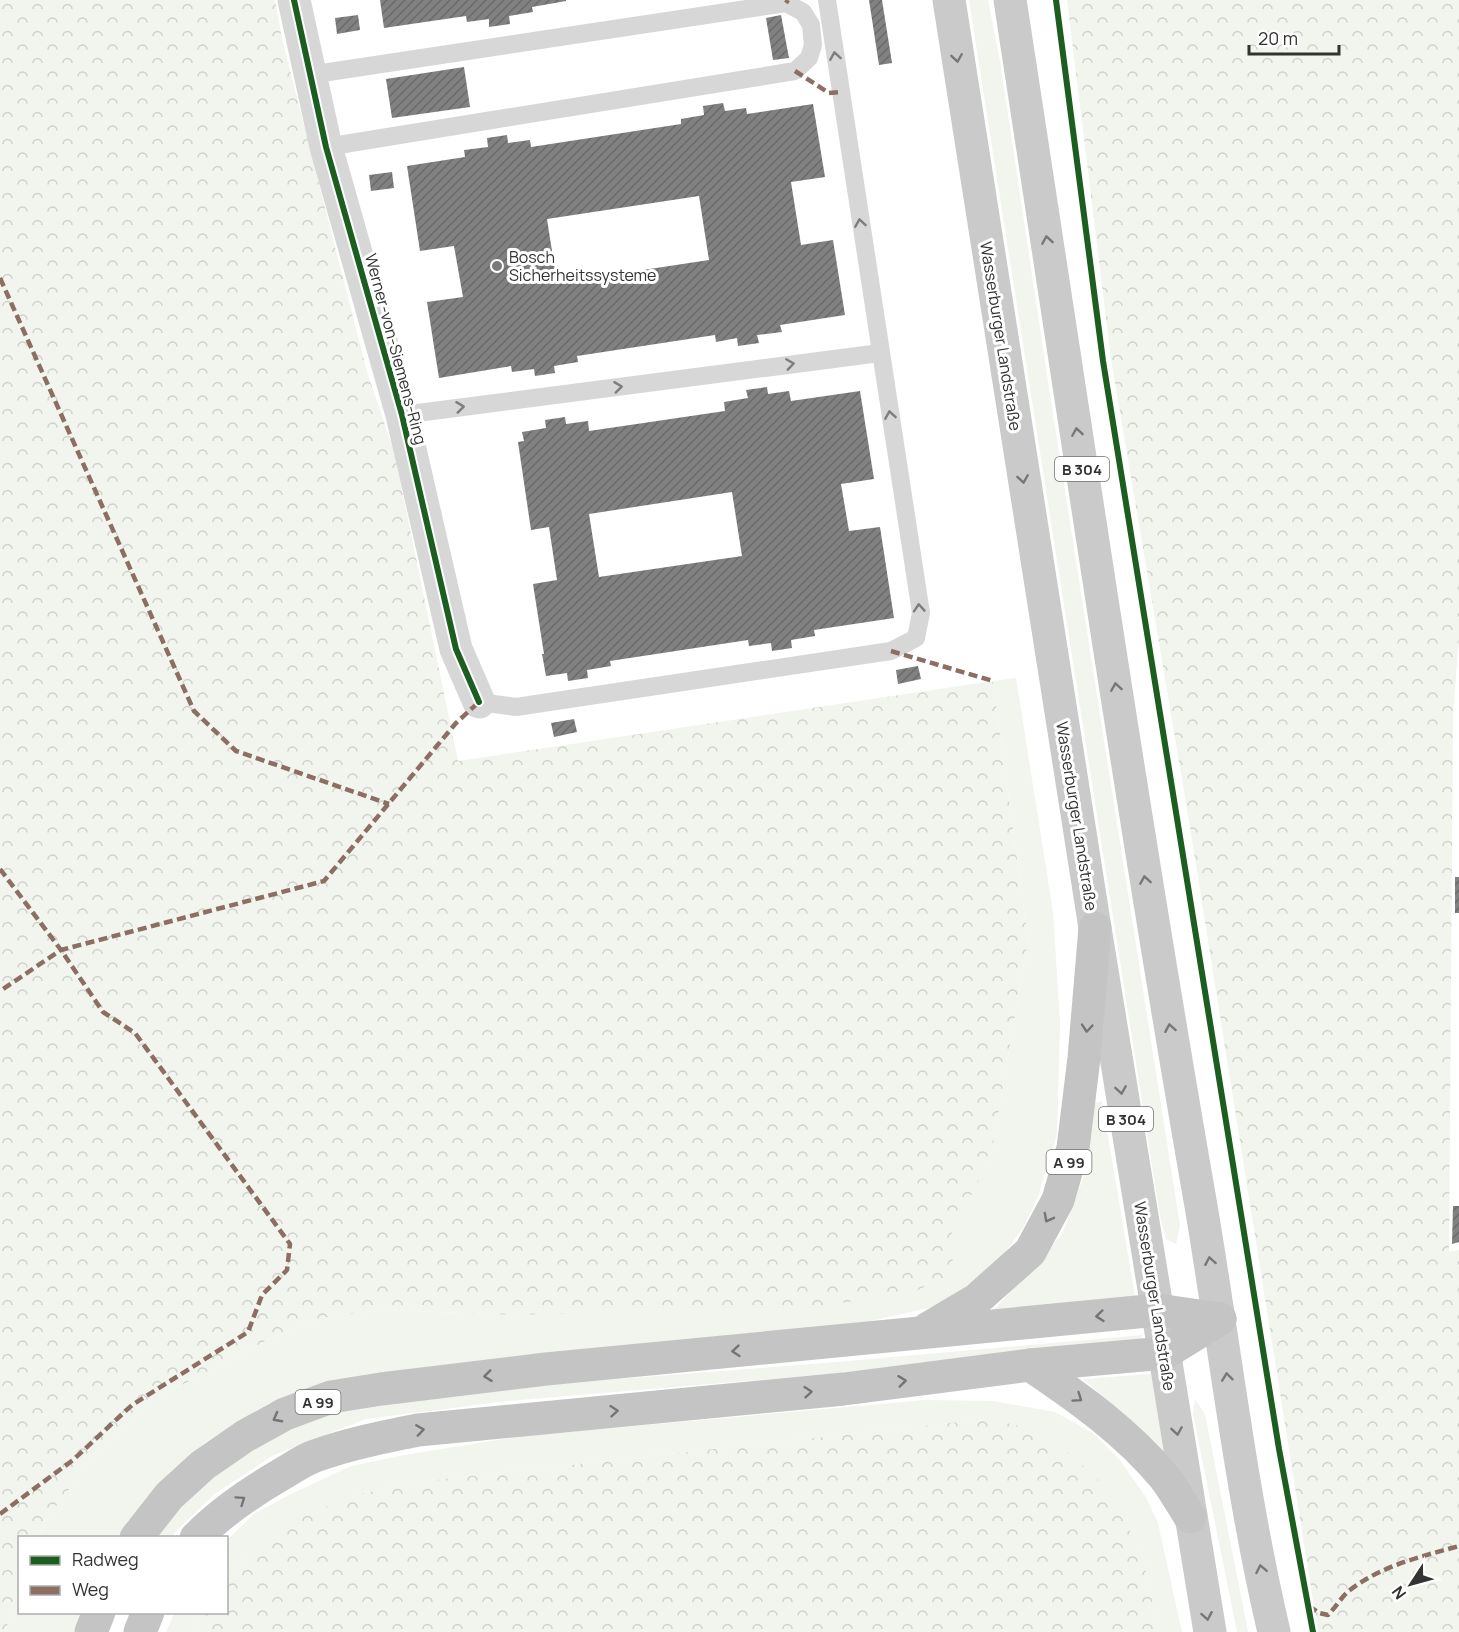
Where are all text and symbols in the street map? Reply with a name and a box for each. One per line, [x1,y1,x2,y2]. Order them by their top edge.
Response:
scale bar [1249,18,1339,56]
text: 20 m [1258,26,1298,50]
one-way arrow [830,51,842,60]
one-way arrow [951,53,963,62]
one-way arrow [855,218,867,227]
one-way arrow [1041,235,1054,245]
street label: Wasserburger Landstraße [975,240,1027,432]
place label: Bosch Sicherheitssysteme [509,246,656,286]
street label: Werner-von-Siemens-Ring [360,251,432,447]
marker: Bosch Sicherheitssysteme [490,259,504,273]
one-way arrow [786,358,795,371]
one-way arrow [613,381,622,393]
one-way arrow [456,401,465,414]
one-way arrow [884,411,896,420]
one-way arrow [1071,428,1083,437]
road number: B 304 [1055,457,1109,481]
one-way arrow [1017,474,1029,483]
one-way arrow [913,603,926,613]
one-way arrow [1110,683,1122,692]
street label: Wasserburger Landstraße [1051,720,1103,912]
one-way arrow [1140,876,1152,885]
one-way arrow [1164,1023,1177,1033]
one-way arrow [1081,1024,1094,1033]
one-way arrow [1114,1084,1127,1094]
road number: B 304 [1099,1107,1153,1131]
road number: A 99 [1046,1150,1092,1174]
street label: Wasserburger Landstraße [1129,1200,1181,1392]
one-way arrow [1044,1212,1055,1222]
one-way arrow [1205,1257,1217,1266]
one-way arrow [1095,1309,1104,1322]
one-way arrow [731,1344,740,1357]
one-way arrow [483,1369,492,1382]
one-way arrow [1222,1372,1234,1381]
one-way arrow [898,1376,907,1388]
one-way arrow [804,1386,813,1399]
road number: A 99 [296,1390,340,1414]
one-way arrow [1072,1391,1083,1402]
one-way arrow [610,1405,619,1418]
one-way arrow [273,1411,283,1422]
one-way arrow [416,1425,425,1437]
one-way arrow [1170,1426,1182,1436]
one-way arrow [234,1496,245,1507]
legend [18,1536,228,1614]
text: Radweg [72,1547,139,1571]
north arrow [1381,1554,1441,1614]
one-way arrow [1255,1564,1268,1574]
text: Weg [72,1577,109,1601]
text: N [1387,1582,1411,1604]
one-way arrow [1200,1611,1213,1621]

